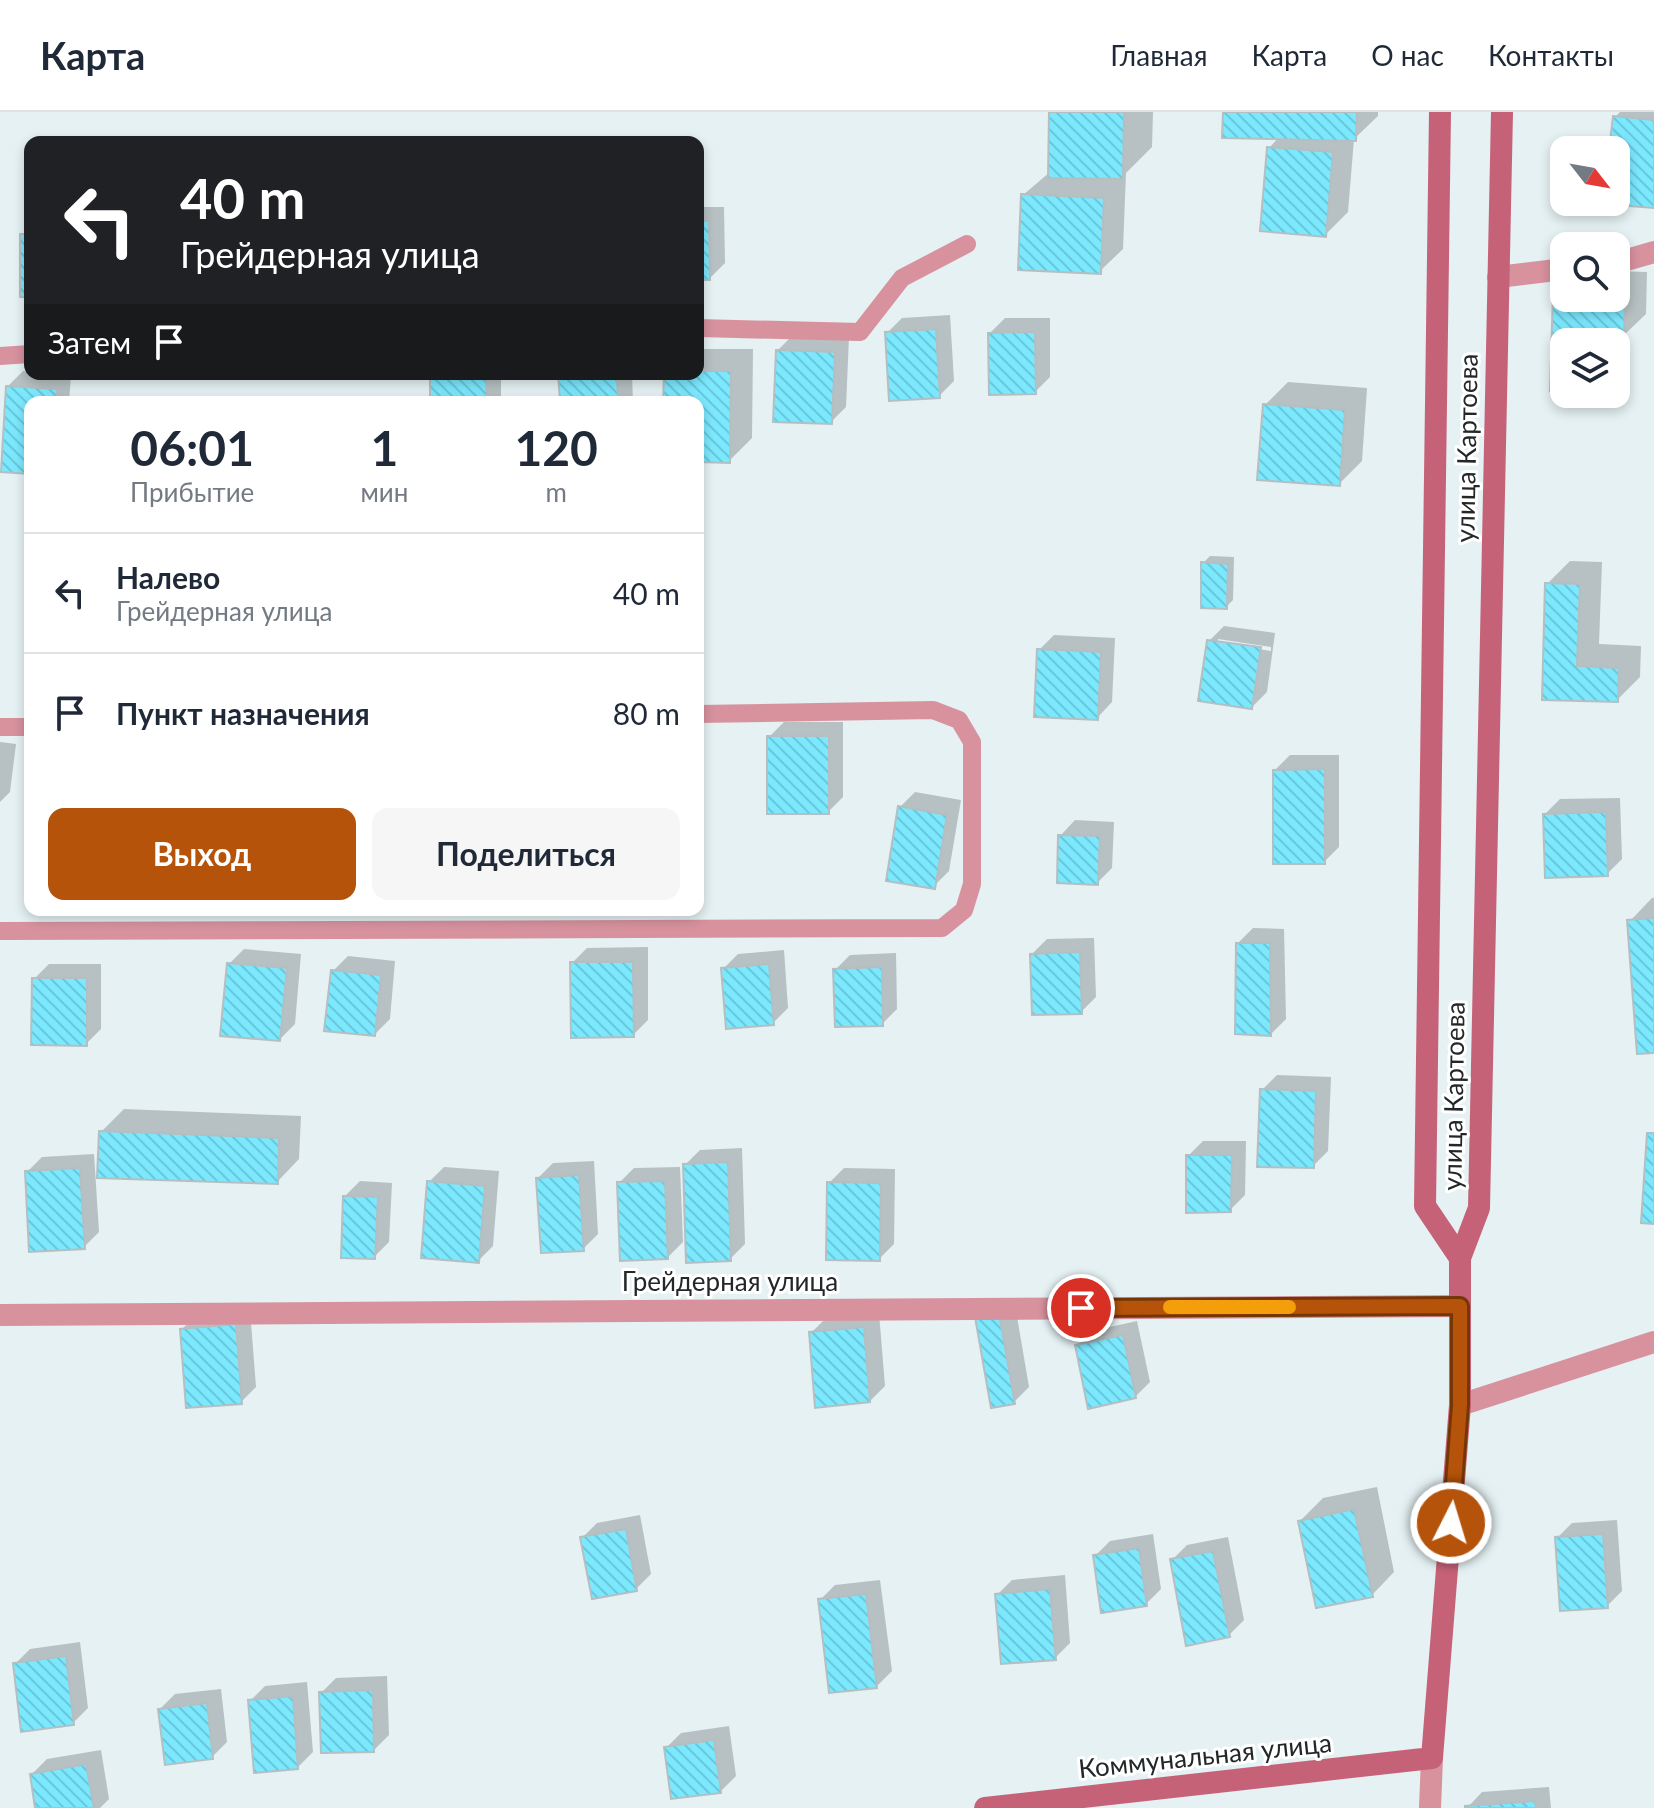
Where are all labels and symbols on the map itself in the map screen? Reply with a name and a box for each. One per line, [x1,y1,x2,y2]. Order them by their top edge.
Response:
north arrow [1550,136,1630,216]
street label: улица Картоева [1448,353,1484,543]
street label: улица Картоева [1435,1001,1471,1191]
street label: Грейдерная улица [622,1265,838,1297]
pin [1047,1274,1115,1342]
position arrow [1409,1481,1493,1565]
street label: Коммунальная улица [1077,1726,1333,1784]

